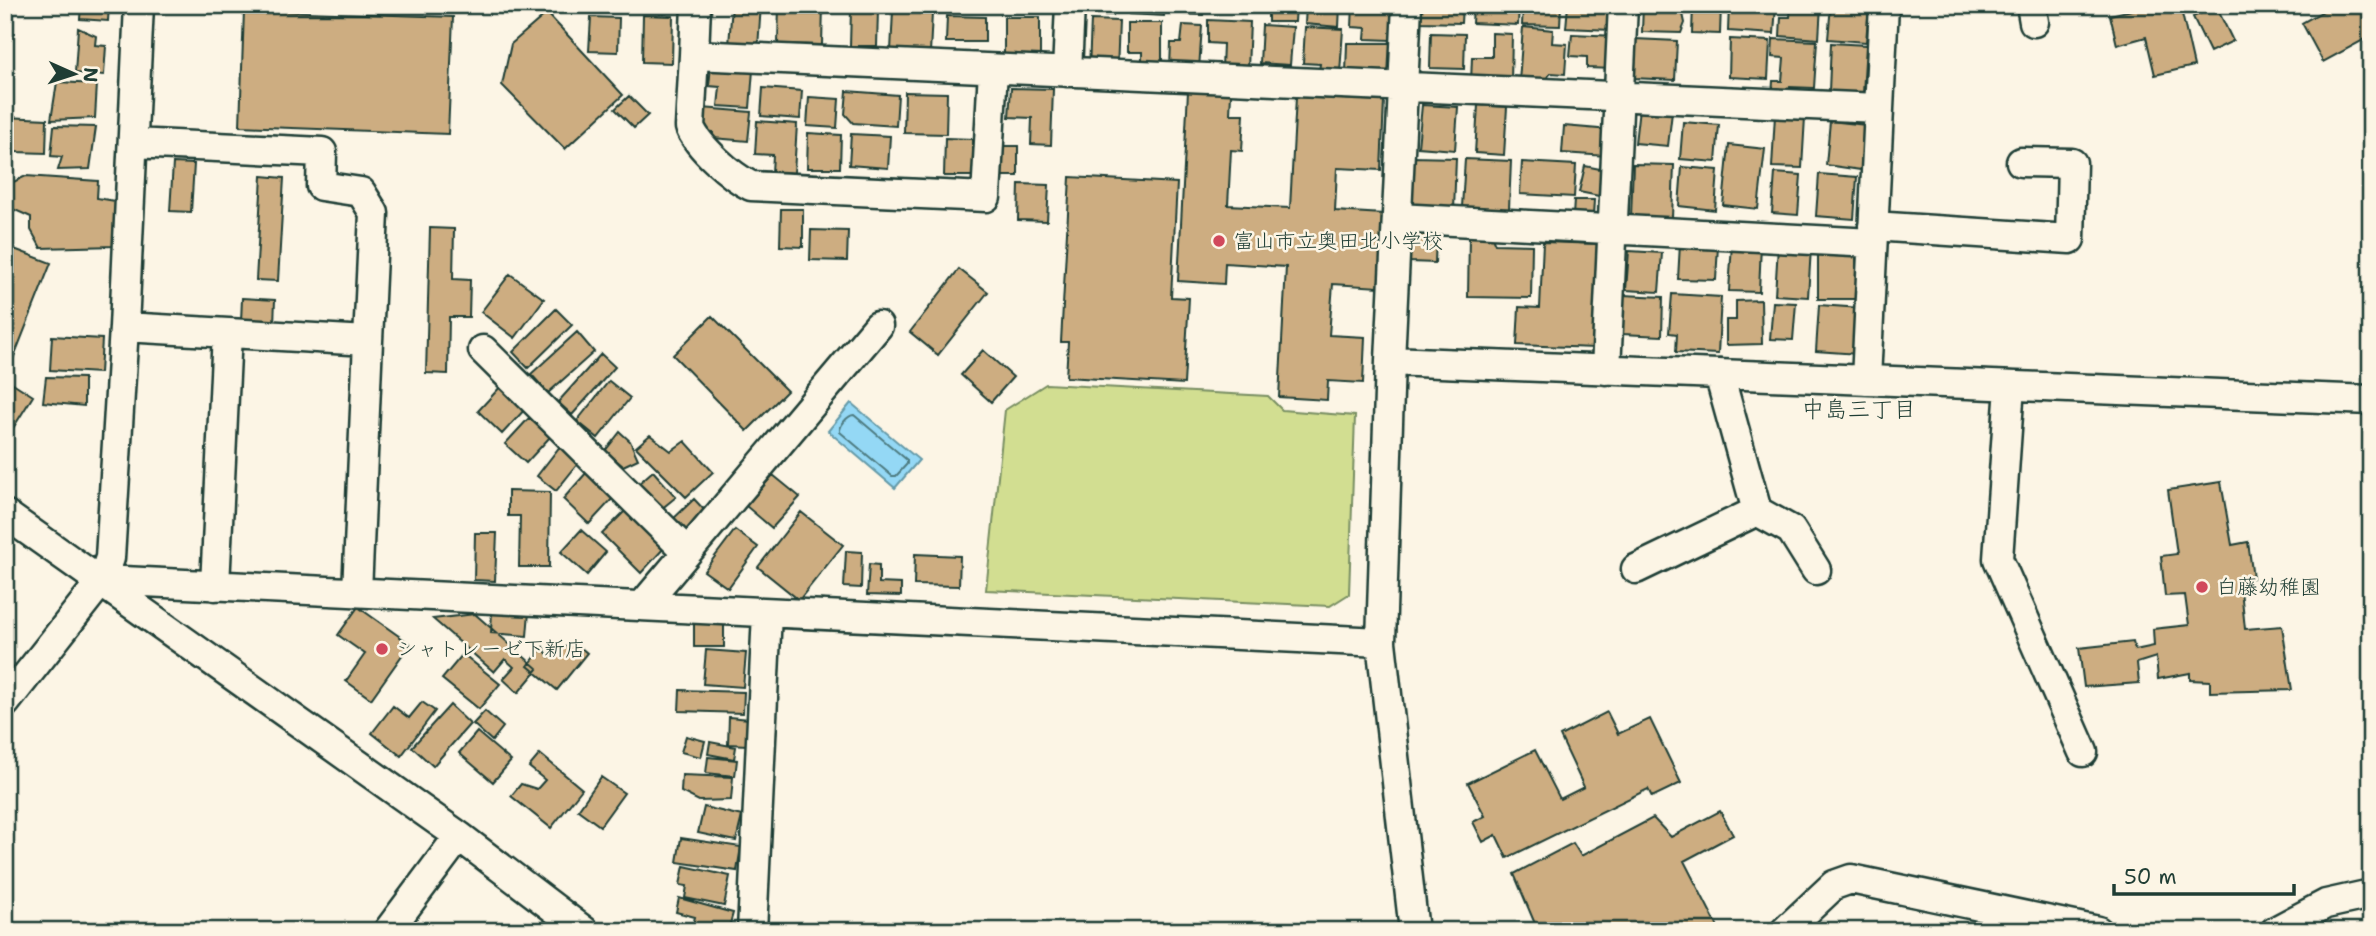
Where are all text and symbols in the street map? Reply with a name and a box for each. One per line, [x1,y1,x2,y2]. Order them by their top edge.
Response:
north arrow [38,38,108,108]
text: N [78,67,103,83]
place label: 富山市立奥田北小学校 [1233,227,1443,255]
marker: 富山市立奥田北小学校 [1211,233,1227,249]
district label: 中島三丁目 [1802,394,1917,424]
place label: 白藤幼稚園 [2216,573,2321,601]
marker: 白藤幼稚園 [2194,579,2210,595]
place label: シャトレーゼ下新店 [396,635,586,663]
marker: シャトレーゼ下新店 [374,641,390,657]
scale bar [2114,852,2294,896]
text: 50 m [2124,863,2177,891]

